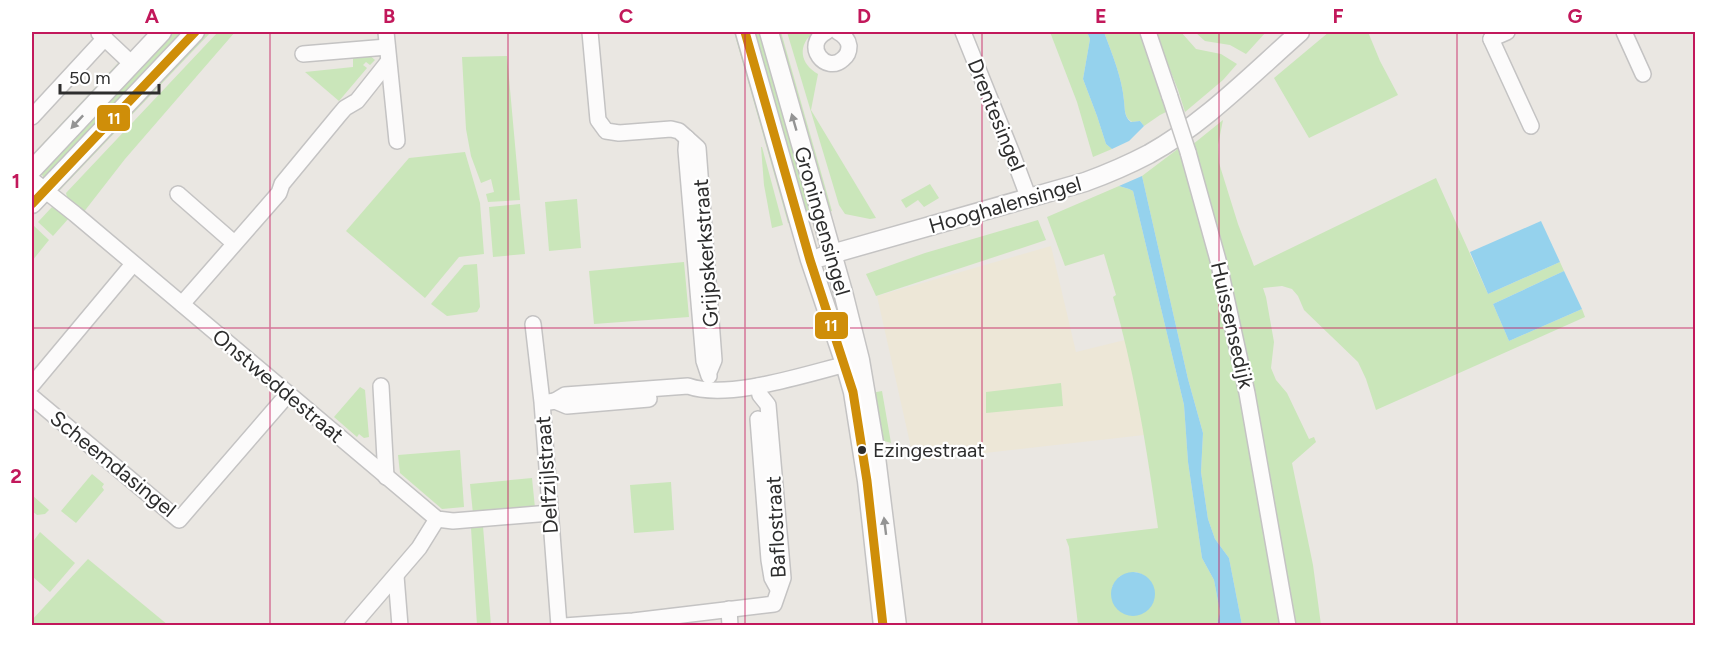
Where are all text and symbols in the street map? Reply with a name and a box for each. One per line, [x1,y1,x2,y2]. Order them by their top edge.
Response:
text: A [145,4,160,28]
text: B [383,4,395,28]
text: C [619,4,633,28]
text: D [857,4,871,28]
text: E [1095,4,1107,28]
text: F [1332,4,1344,28]
text: G [1568,4,1583,28]
street label: Drentesingel [963,55,1030,175]
scale bar [60,57,159,95]
text: 50 m [69,67,111,89]
line badge: 11 [96,104,131,132]
text: 11 [107,109,121,128]
one-way arrow [789,113,799,131]
one-way arrow [70,114,84,129]
street label: Groningensingel [789,143,856,298]
text: 1 [12,169,20,193]
street label: Hooghalensingel [926,171,1084,238]
street label: Grijpskerkstraat [688,178,723,328]
street label: Huissensedijk [1206,259,1259,392]
line badge: 11 [814,311,849,340]
text: 11 [824,316,838,335]
street label: Onstweddestraat [208,323,349,448]
street label: Scheemdasingel [45,405,181,522]
street label: Delfzijlstraat [530,415,563,535]
place label: Ezingestraat [873,438,985,462]
marker: Ezingestraat [856,444,868,456]
text: 2 [10,464,22,488]
street label: Baflostraat [760,475,791,579]
one-way arrow [880,516,890,535]

